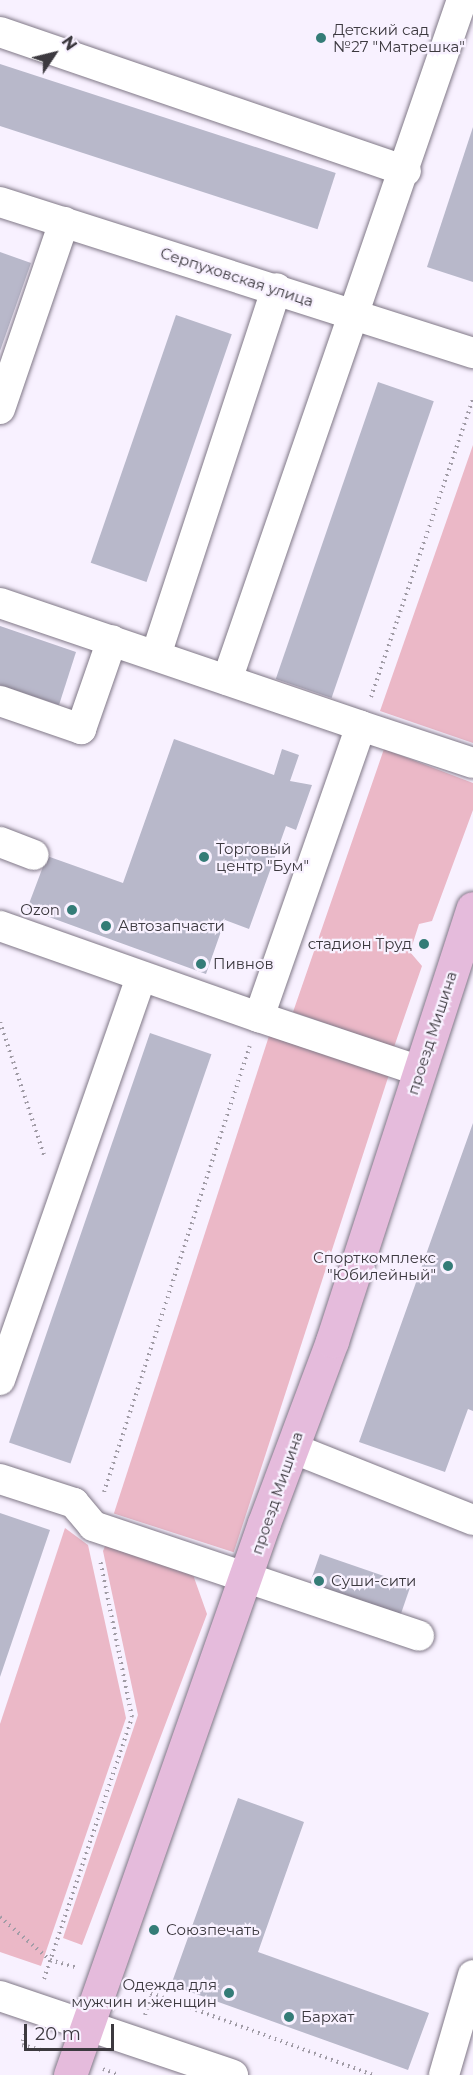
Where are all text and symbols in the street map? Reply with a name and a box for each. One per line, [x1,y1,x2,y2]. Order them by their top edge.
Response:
place label: Детский сад №27 "Матрешка" [333,20,465,55]
north arrow [24,24,84,84]
marker: Детский сад №27 "Матрешка" [314,31,328,45]
text: N [58,33,81,54]
street label: Серпуховская улица [158,244,316,310]
place label: Торговый центр "Бум" [216,839,309,874]
marker: Торговый центр "Бум" [197,850,211,864]
place label: Ozon [20,901,60,919]
marker: Ozon [65,903,79,917]
place label: Автозапчасти [118,917,225,935]
marker: Автозапчасти [99,919,113,933]
place label: стадион Труд [308,935,412,953]
marker: стадион Труд [417,937,431,951]
place label: Пивнов [213,955,274,973]
marker: Пивнов [194,957,208,971]
street label: проезд Мишина [404,969,460,1097]
place label: Спорткомплекс "Юбилейный" [313,1248,436,1283]
marker: Спорткомплекс "Юбилейный" [441,1259,455,1273]
street label: проезд Мишина [248,1429,306,1557]
place label: Суши-сити [331,1572,416,1590]
marker: Суши-сити [312,1574,326,1588]
place label: Союзпечать [166,1921,260,1939]
marker: Союзпечать [147,1923,161,1937]
place label: Одежда для мужчин и женщин [71,1975,217,2010]
marker: Одежда для мужчин и женщин [222,1986,236,2000]
place label: Бархат [301,2008,354,2026]
marker: Бархат [282,2010,296,2024]
scale bar [27,2012,117,2050]
text: 20 m [35,2023,81,2045]

